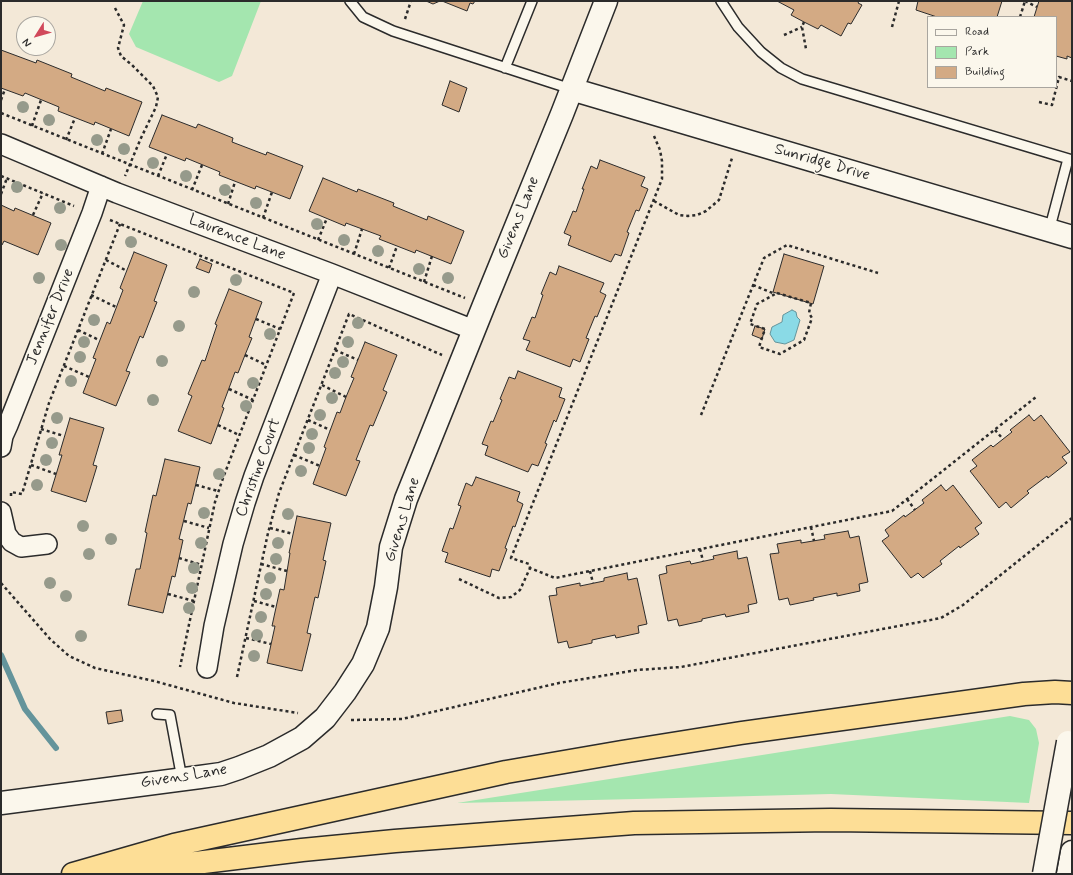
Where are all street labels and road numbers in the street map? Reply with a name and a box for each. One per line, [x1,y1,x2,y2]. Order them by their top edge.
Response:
street label: Sunridge Drive [772,140,872,186]
street label: Givens Lane [494,174,544,262]
street label: Laurence Lane [186,211,288,265]
street label: Jennifer Drive [23,266,79,368]
street label: Christine Court [232,416,286,520]
street label: Givens Lane [381,475,425,565]
street label: Givens Lane [139,761,229,793]

